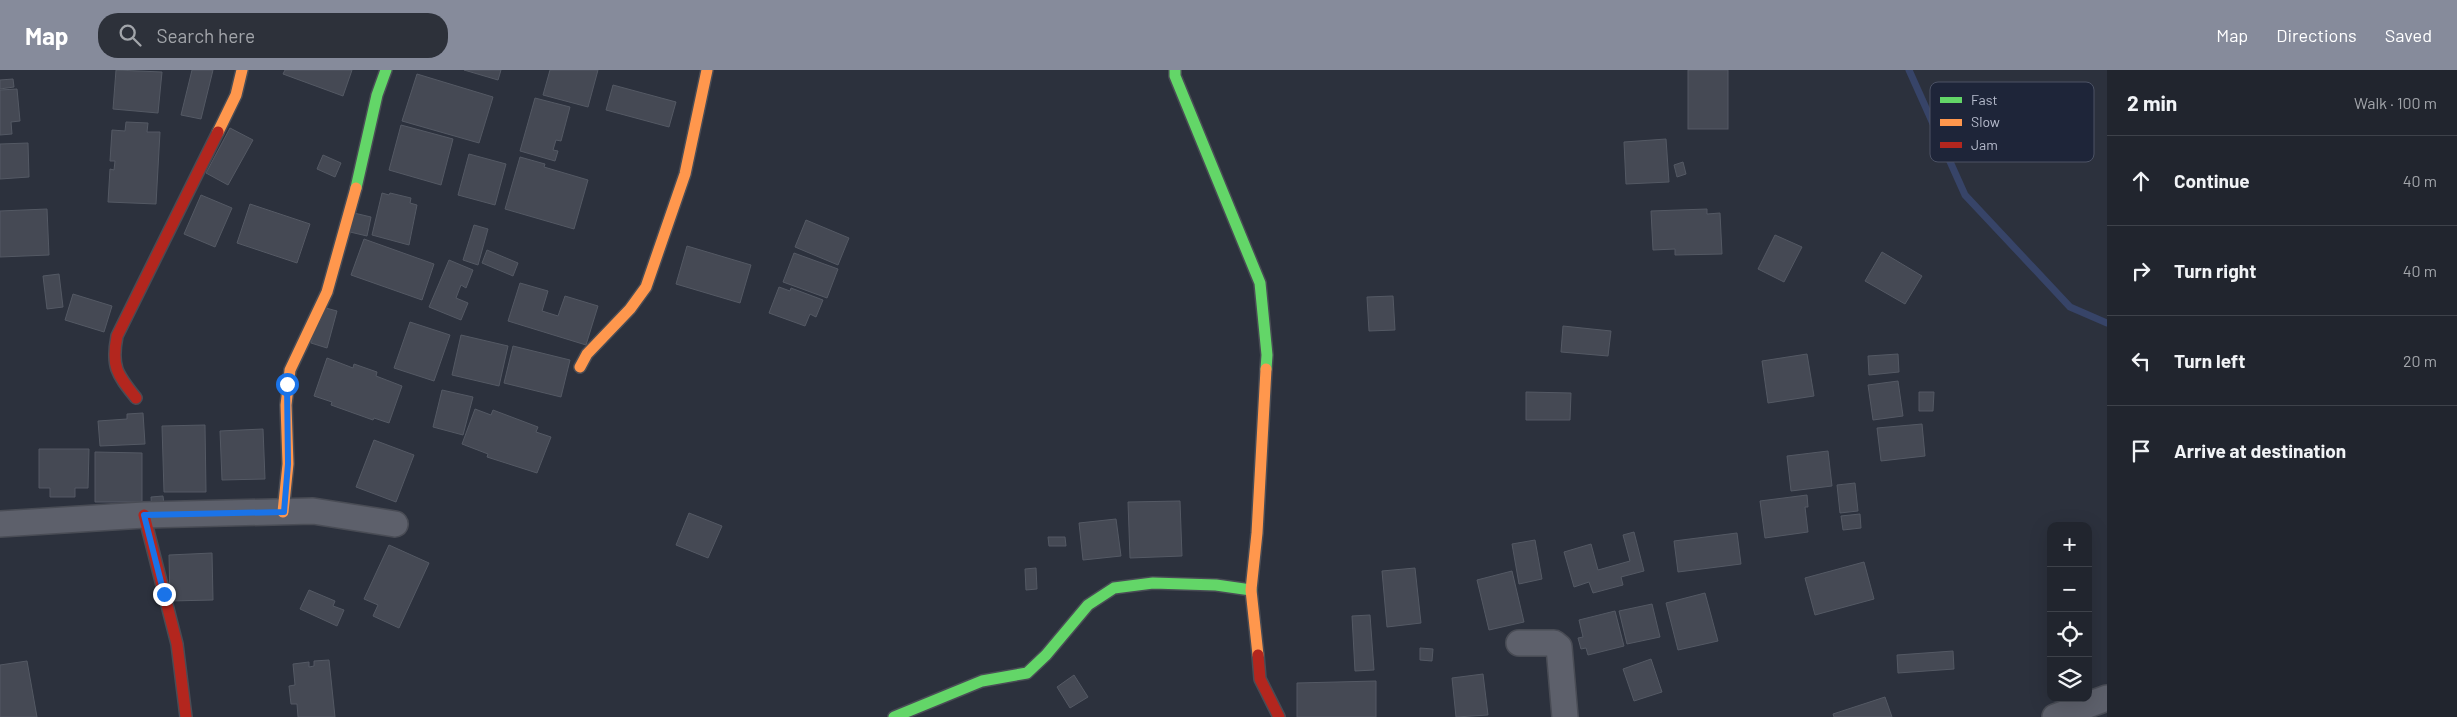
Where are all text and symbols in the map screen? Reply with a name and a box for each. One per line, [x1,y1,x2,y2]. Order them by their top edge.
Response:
search box [98,13,448,58]
text: Map [25,21,68,50]
icon: search [116,21,144,49]
text: Search here [156,24,255,47]
text: Map [2216,24,2248,46]
text: Directions [2276,24,2357,46]
text: Saved [2385,24,2432,46]
legend [1930,82,2094,162]
text: 2 min [2127,90,2177,115]
text: Fast [1971,91,1997,108]
text: Walk · 100 m [2354,93,2437,112]
text: Slow [1971,113,2000,130]
text: Jam [1971,136,1998,153]
icon: ahead [2127,167,2155,195]
text: Continue [2174,169,2250,192]
text: 40 m [2403,171,2437,190]
icon: right [2127,257,2155,285]
text: Turn right [2174,259,2256,282]
text: 40 m [2403,261,2437,280]
icon: left [2127,347,2155,375]
text: Turn left [2174,349,2245,372]
text: 20 m [2403,351,2437,370]
route start [276,373,299,396]
icon: arrive [2127,437,2155,465]
text: Arrive at destination [2174,439,2346,462]
map controls [2047,522,2092,702]
button: + [2047,522,2092,567]
button: − [2047,567,2092,612]
route end [153,583,176,606]
button: locate [2047,612,2092,657]
button: layers [2047,657,2092,702]

